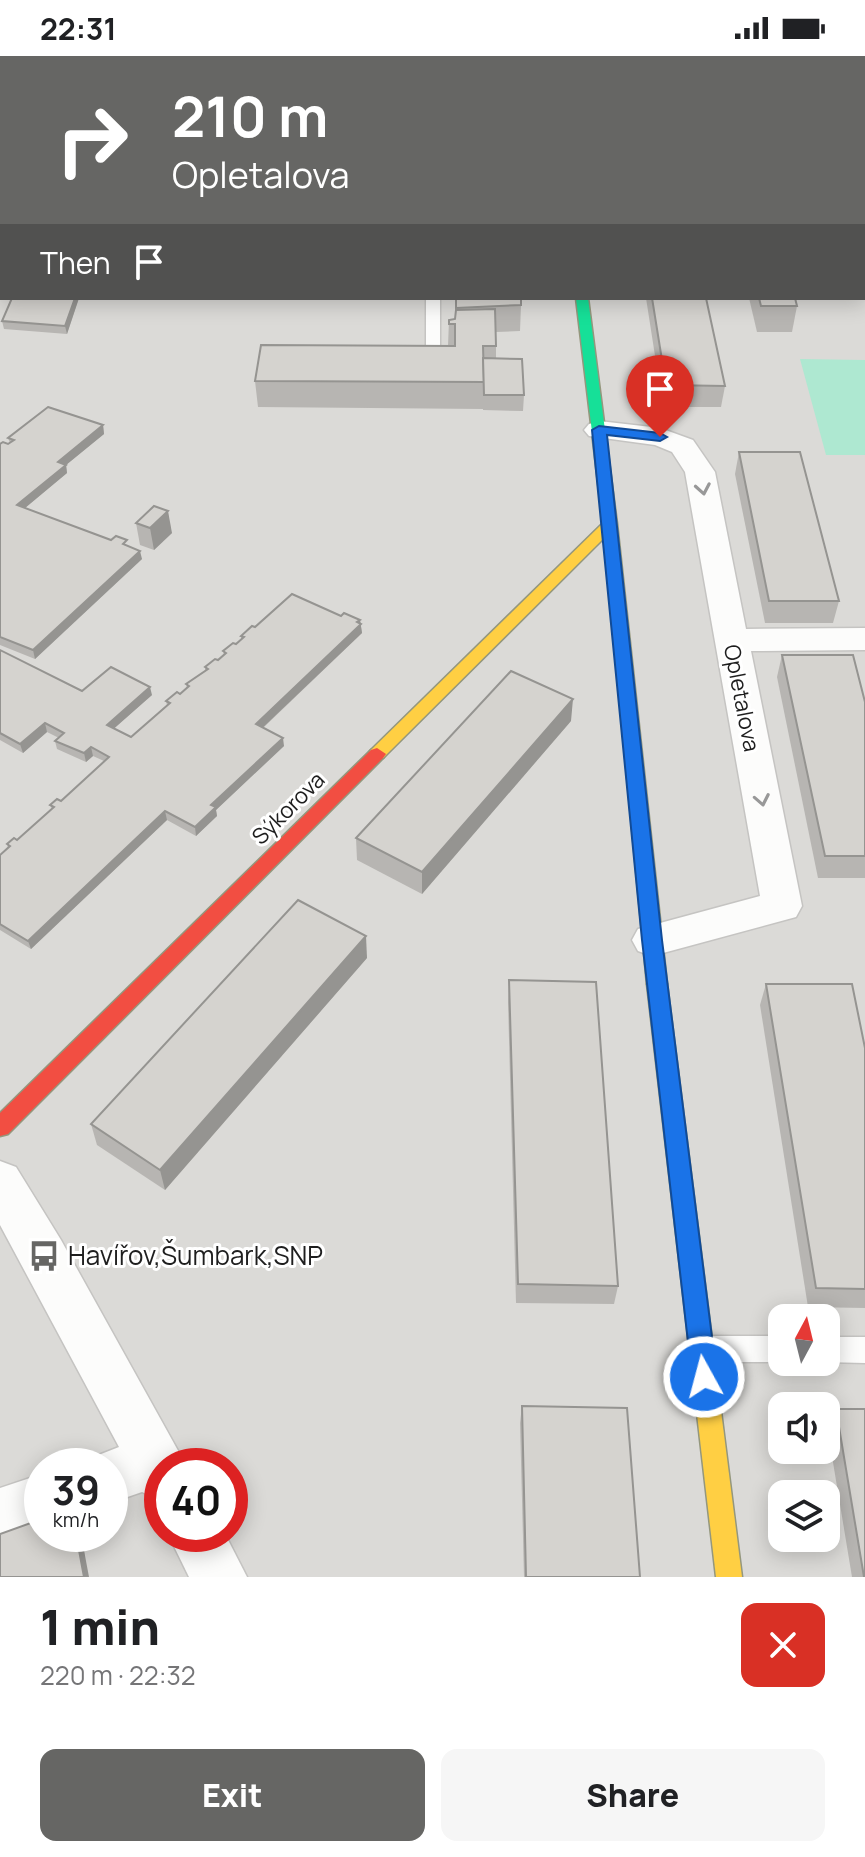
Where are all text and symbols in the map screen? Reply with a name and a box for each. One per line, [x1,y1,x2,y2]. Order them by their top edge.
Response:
text: 22:31 [40,8,117,49]
text: 210 m [172,77,328,154]
icon: right [40,88,144,192]
text: Opletalova [172,150,349,199]
icon: arrive [127,240,171,284]
text: Then [40,242,111,283]
pin [626,355,694,437]
icon: arrive [638,367,682,411]
one-way arrow [694,482,711,496]
street label: Opletalova [717,642,767,754]
street label: Sýkorova [245,765,331,851]
one-way arrow [752,793,769,806]
place label: Havířov,Šumbark,SNP [68,1237,323,1273]
bus stop icon: Havířov,Šumbark,SNP [27,1239,61,1273]
north arrow [768,1304,840,1376]
map controls [768,1304,840,1552]
position arrow [662,1335,746,1419]
button: sound [768,1392,840,1464]
speed limit sign: 40 [144,1448,248,1552]
text: 39 [52,1462,100,1517]
button: layers [768,1480,840,1552]
text: km/h [53,1506,99,1533]
text: 1 min [40,1594,160,1659]
button: close [741,1603,825,1687]
text: 220 m · 22:32 [40,1657,196,1693]
button: Exit [40,1749,425,1841]
button: Share [441,1749,825,1841]

